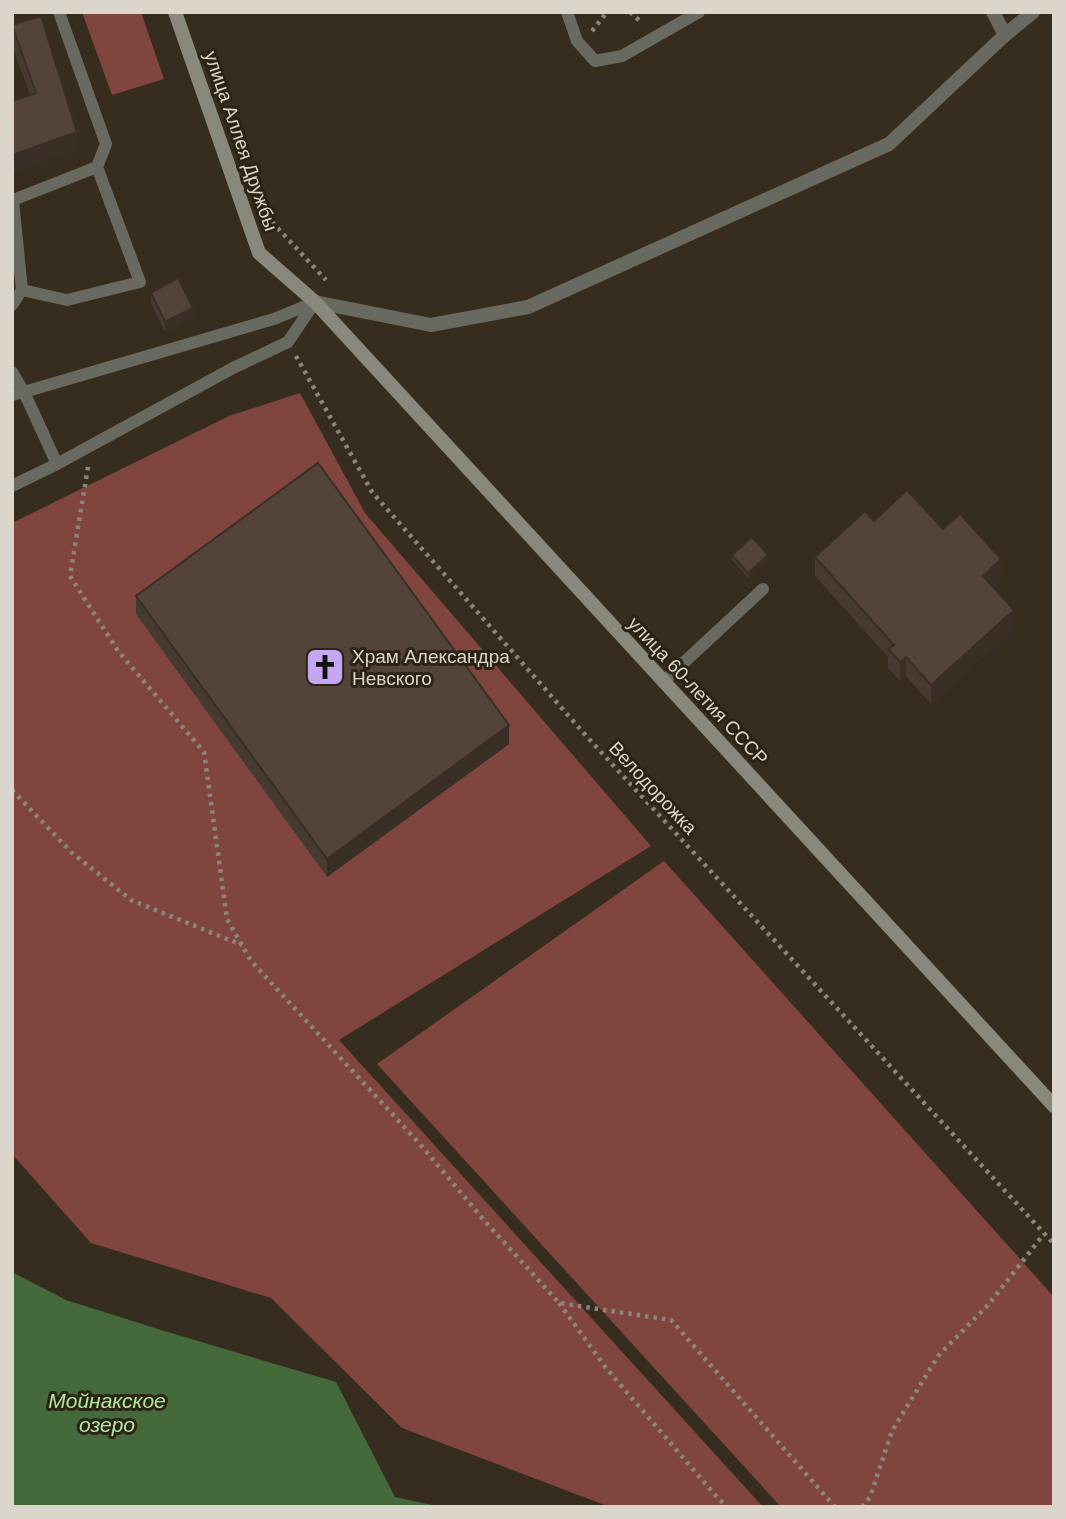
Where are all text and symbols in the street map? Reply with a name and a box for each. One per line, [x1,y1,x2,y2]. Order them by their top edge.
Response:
street label: улица Аллея Дружбы [200,48,282,234]
street label: улица 60-летия СССР [624,613,772,769]
church icon: Храм Александра Невского [304,646,346,688]
place label: Храм Александра Невского [352,646,510,689]
street label: Велодорожка [605,737,701,839]
water label: Мойнакское озеро [48,1389,166,1436]

